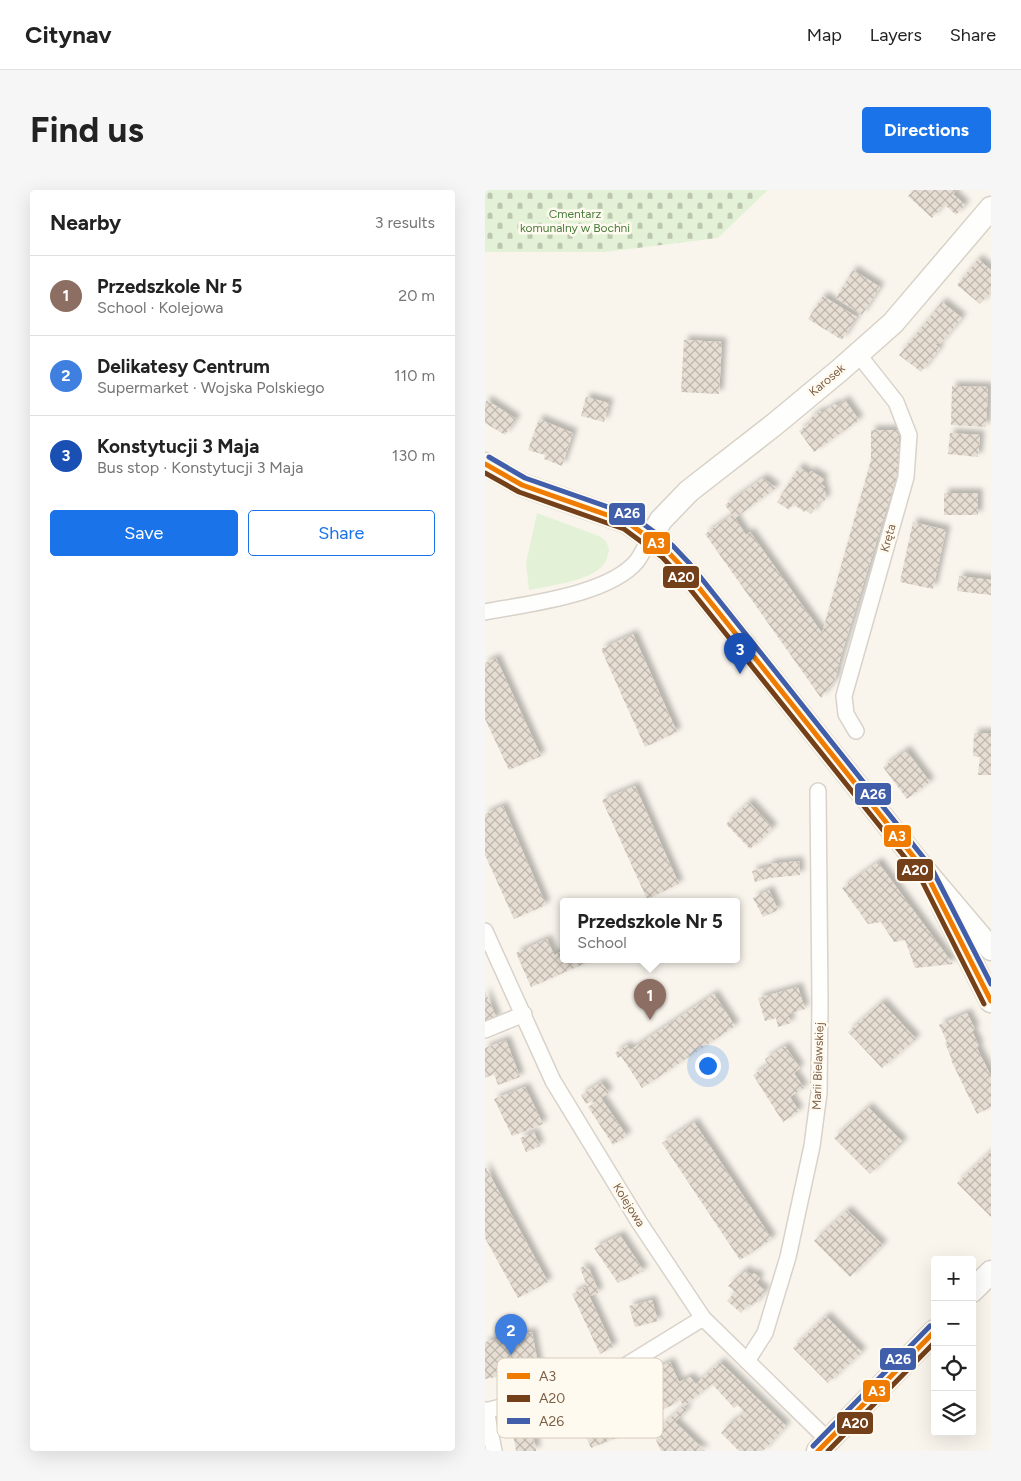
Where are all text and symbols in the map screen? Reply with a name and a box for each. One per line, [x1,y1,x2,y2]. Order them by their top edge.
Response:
text: Citynav [25,20,112,49]
text: Map [807,24,842,46]
text: Layers [870,24,922,46]
text: Share [950,24,996,46]
button: Directions [862,107,991,153]
text: Find us [30,109,144,151]
park label: Cmentarz komunalny w Bochni [520,207,630,235]
text: Nearby [50,210,121,235]
text: 3 results [375,213,435,232]
text: Przedszkole Nr 5 [97,275,242,298]
text: 1 [63,286,69,305]
text: 20 m [398,286,435,305]
text: School · Kolejowa [97,298,224,317]
text: Delikatesy Centrum [97,355,270,378]
street label: Karosek [806,361,848,399]
text: 2 [61,366,71,385]
text: 110 m [394,366,435,385]
text: Supermarket · Wojska Polskiego [97,378,325,397]
text: Konstytucji 3 Maja [97,435,259,458]
text: 3 [62,446,70,465]
text: 130 m [392,446,435,465]
text: Bus stop · Konstytucji 3 Maja [97,458,303,477]
line badge: A26 [608,502,646,526]
text: A26 [614,505,640,522]
button: Save [50,510,238,556]
button: Share [248,510,435,556]
street label: Kręta [877,522,899,554]
line badge: A3 [642,531,671,555]
text: A3 [647,535,665,552]
line badge: A20 [662,565,700,589]
text: A20 [667,569,695,586]
pin: 3 [724,633,756,674]
line badge: A26 [854,782,892,806]
text: A26 [860,786,886,803]
line badge: A3 [883,824,912,848]
text: A3 [888,828,906,845]
line badge: A20 [896,858,934,882]
text: A20 [901,862,929,879]
popup [560,898,740,963]
text: Przedszkole Nr 5 [577,910,723,933]
text: School [577,933,627,952]
pin: 1 [634,979,666,1020]
street label: Marii Bielawskiej [809,1022,827,1110]
your location [695,1053,721,1079]
street label: Kolejowa [610,1181,648,1229]
map controls [931,1256,976,1436]
button: + [931,1256,976,1301]
button: − [931,1301,976,1346]
pin: 2 [495,1314,527,1355]
button: locate [931,1346,976,1391]
line badge: A26 [879,1347,917,1371]
text: A26 [885,1351,911,1368]
legend [497,1358,663,1438]
text: A3 [539,1368,556,1385]
line badge: A3 [862,1379,891,1403]
text: A3 [868,1383,886,1400]
text: A20 [539,1390,565,1407]
button: layers [931,1391,976,1436]
line badge: A20 [836,1411,874,1435]
text: A26 [539,1413,564,1430]
text: A20 [841,1415,869,1432]

